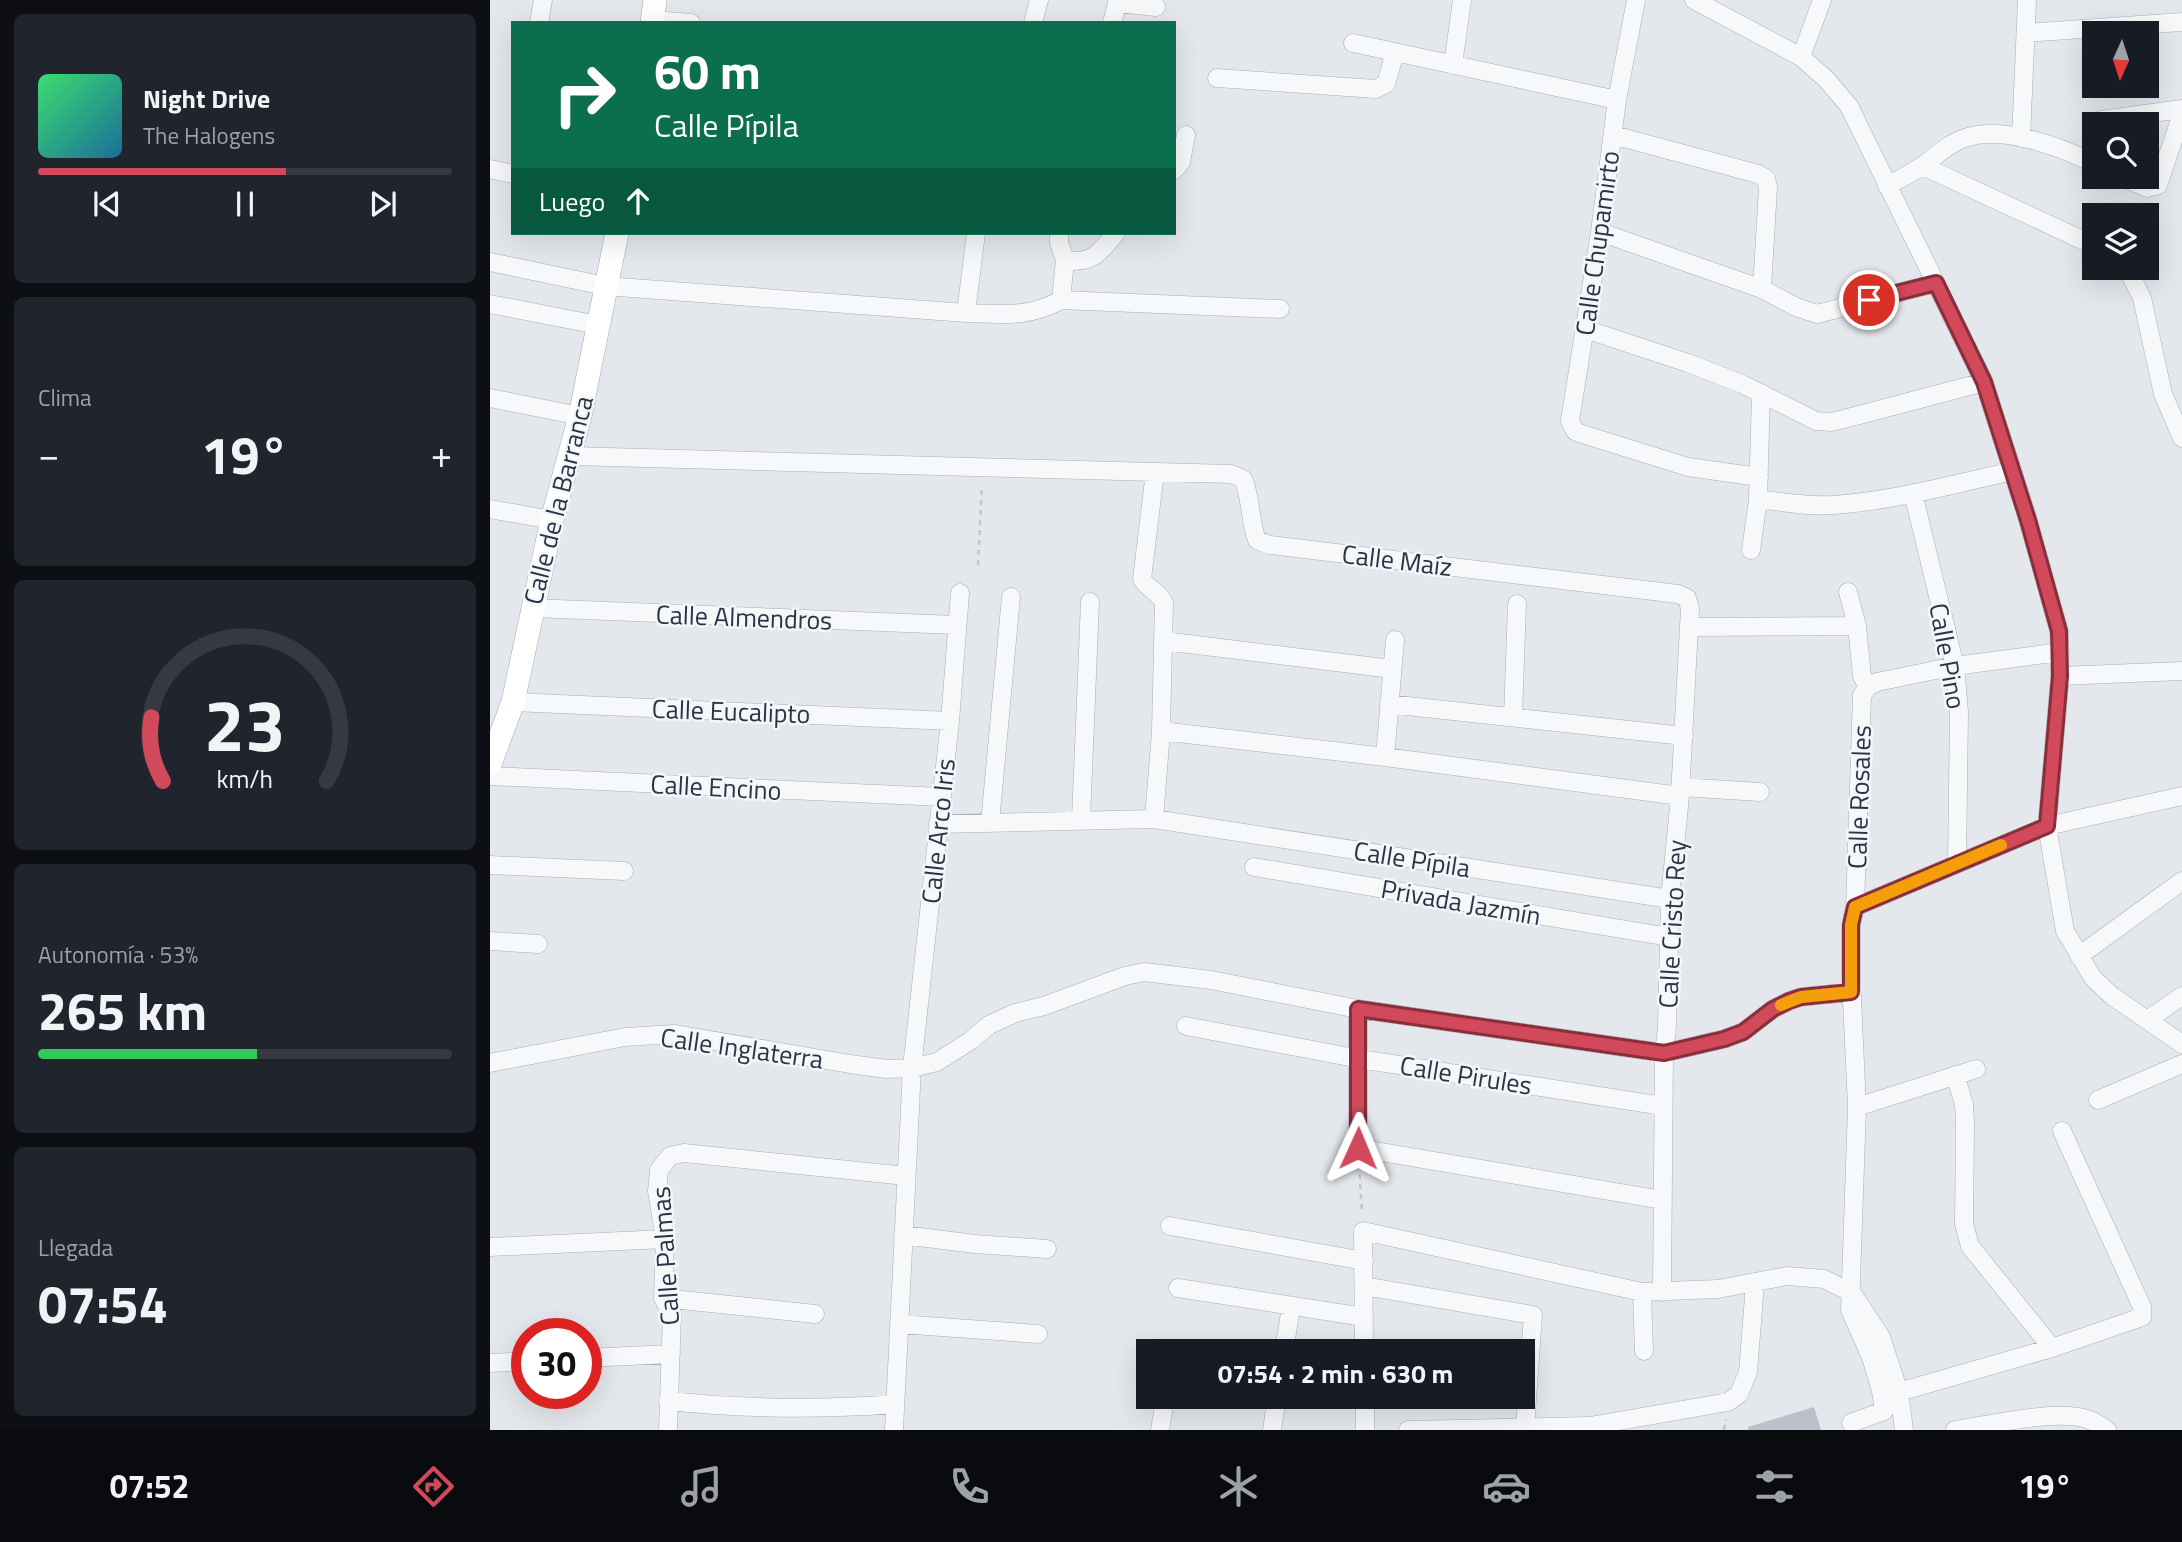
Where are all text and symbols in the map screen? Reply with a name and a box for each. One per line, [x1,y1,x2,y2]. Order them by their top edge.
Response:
north arrow [2082,21,2160,98]
map controls [2082,21,2159,280]
text: 60 m [654,33,761,108]
icon: right [539,49,630,140]
text: Night Drive [143,79,270,118]
text: Calle Pípila [654,101,799,149]
button: search [2082,112,2159,189]
text: The Halogens [143,118,275,153]
street label: Calle Chupamirto [1565,148,1629,338]
text: Luego [539,182,605,221]
icon: ahead [619,182,657,220]
icon: previous [88,185,126,223]
icon: pause [226,185,264,223]
icon: next [364,185,402,223]
button: layers [2082,203,2159,280]
pin [1839,270,1899,330]
icon: arrive [1850,281,1888,319]
text: Clima [38,380,92,415]
street label: Calle de la Barranca [513,392,603,608]
text: 19° [201,415,289,494]
text: − [38,425,59,483]
text: + [431,425,452,483]
street label: Calle Maíz [1340,534,1454,586]
street label: Calle Almendros [655,594,833,640]
street label: Calle Pino [1920,600,1976,712]
text: 23 [204,669,286,779]
street label: Calle Eucalipto [651,689,811,733]
street label: Calle Rosales [1837,724,1881,870]
street label: Calle Arco Iris [911,756,965,906]
text: km/h [217,760,273,798]
street label: Calle Encino [650,764,782,810]
street label: Calle Pípila [1351,831,1473,887]
street label: Calle Cristo Rey [1648,839,1696,1009]
street label: Privada Jazmín [1378,869,1544,935]
text: Autonomía · 53% [38,937,198,972]
text: 265 km [38,971,207,1050]
street label: Calle Inglaterra [658,1017,826,1079]
street label: Calle Pirules [1397,1045,1535,1105]
position arrow [1321,1111,1395,1185]
street label: Calle Palmas [641,1185,689,1327]
text: Llegada [38,1230,113,1265]
text: 07:54 [38,1264,168,1343]
speed limit sign: 30 [511,1318,602,1409]
text: 07:54 · 2 min · 630 m [1218,1354,1453,1393]
text: 07:52 [110,1462,190,1510]
icon: directions [409,1462,458,1511]
icon: music [677,1462,726,1511]
icon: phone [945,1462,994,1511]
icon: climate [1214,1462,1263,1511]
icon: car [1482,1462,1531,1511]
icon: filters [1750,1462,1799,1511]
text: 19° [2018,1462,2072,1510]

